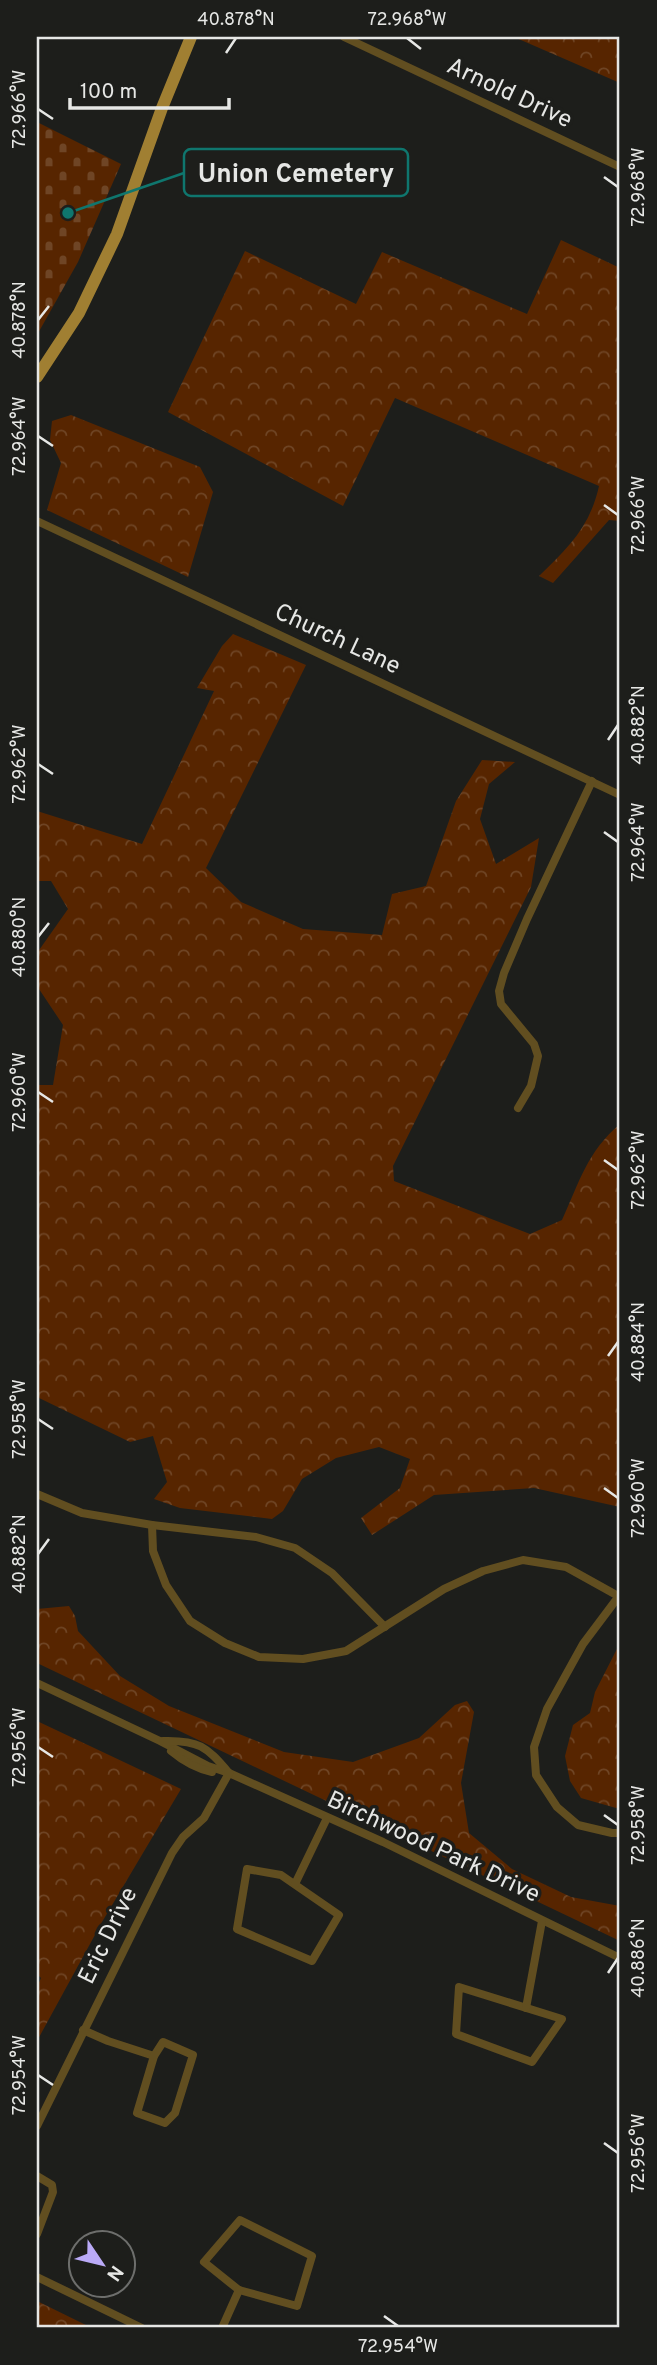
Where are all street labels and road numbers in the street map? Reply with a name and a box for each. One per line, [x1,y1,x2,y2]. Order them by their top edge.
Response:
street label: Arnold Drive [441,52,577,136]
street label: Church Lane [269,598,405,682]
street label: Birchwood Park Drive [322,1785,544,1911]
street label: Eric Drive [73,1883,145,1989]

